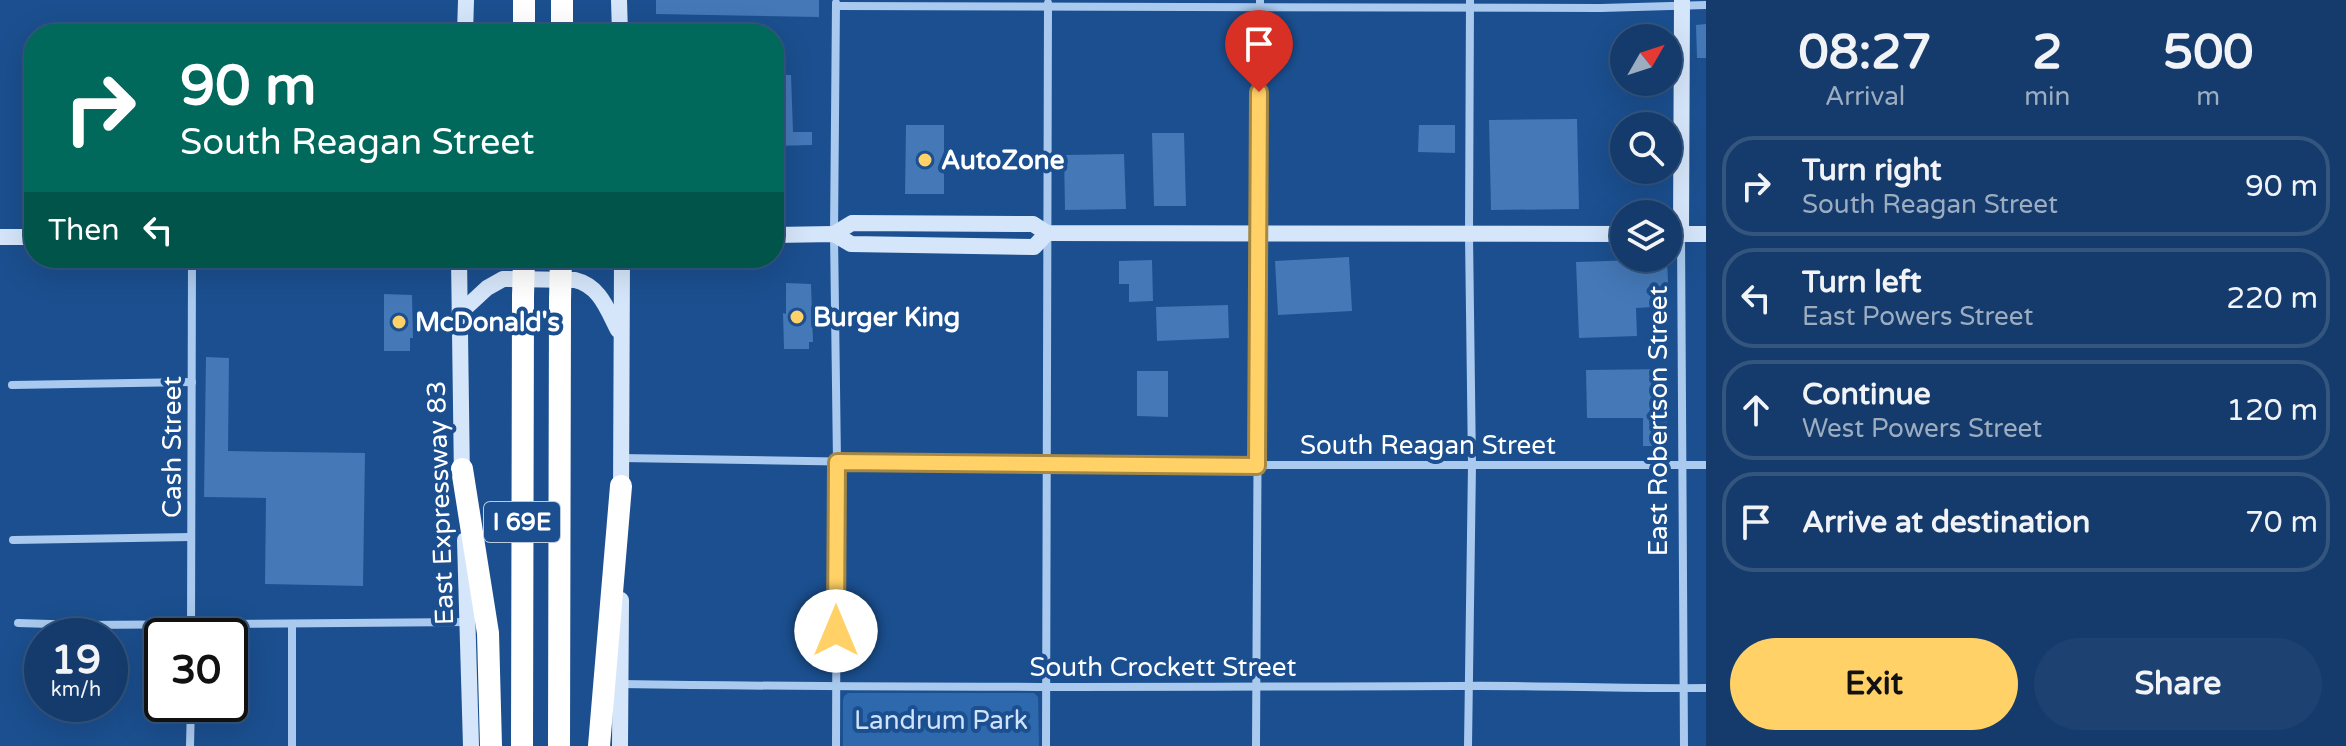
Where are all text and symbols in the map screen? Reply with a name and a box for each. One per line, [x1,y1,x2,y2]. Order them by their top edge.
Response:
pin [1225,10,1293,92]
icon: arrive [1237,22,1281,66]
north arrow [1610,24,1682,96]
map controls [1610,24,1682,272]
text: 08:27 [1799,24,1932,82]
text: 2 [2032,24,2062,82]
text: 500 [2163,24,2253,82]
text: 90 m [180,53,316,120]
icon: right [48,56,152,160]
text: Arrival [1825,81,1905,112]
text: min [2024,81,2070,112]
text: m [2196,81,2220,112]
button: search [1610,112,1682,184]
text: South Reagan Street [180,121,534,164]
place label: AutoZone [941,145,1065,176]
marker: AutoZone [916,151,934,169]
text: Turn right [1802,152,1942,189]
icon: right [1734,164,1778,208]
text: 90 m [2245,168,2318,205]
text: South Reagan Street [1802,189,2058,220]
button: layers [1610,200,1682,272]
icon: left [136,208,180,252]
text: Then [48,212,120,249]
text: Turn left [1802,264,1921,301]
icon: left [1734,276,1778,320]
text: 220 m [2226,280,2318,317]
street label: East Robertson Street [1643,286,1674,556]
text: East Powers Street [1802,301,2033,332]
place label: Burger King [813,302,960,333]
place label: McDonald's [415,307,560,338]
marker: Burger King [788,308,806,326]
marker: McDonald's [390,313,408,331]
street label: Cash Street [157,376,188,518]
text: Continue [1802,376,1931,413]
street label: East Expressway 83 [421,380,460,626]
icon: ahead [1734,388,1778,432]
text: 120 m [2226,392,2318,429]
text: West Powers Street [1802,413,2042,444]
street label: South Reagan Street [1300,430,1556,461]
icon: arrive [1734,500,1778,544]
road number: I 69E [484,502,560,542]
text: Arrive at destination [1802,504,2090,541]
text: 70 m [2245,504,2318,541]
position arrow [794,589,878,673]
speed limit sign: 30 [144,618,248,722]
text: 19 [51,636,101,684]
button: Exit [1730,638,2018,730]
button: Share [2034,638,2322,730]
street label: South Crockett Street [1030,652,1297,683]
text: km/h [51,678,101,702]
park label: Landrum Park [854,705,1028,736]

